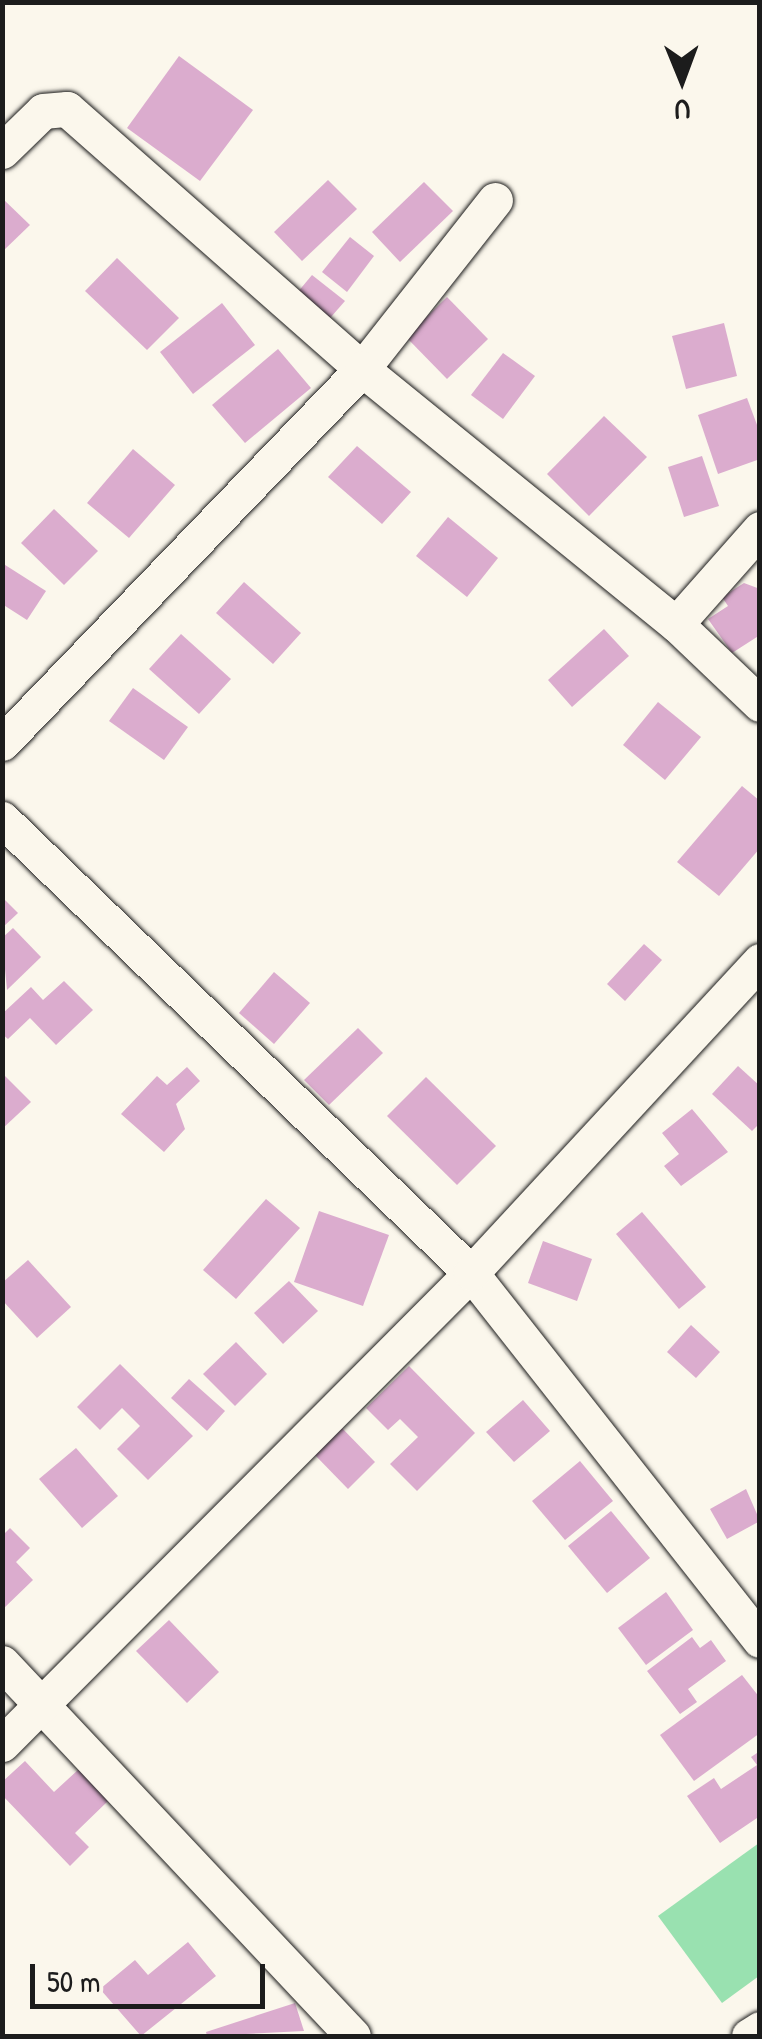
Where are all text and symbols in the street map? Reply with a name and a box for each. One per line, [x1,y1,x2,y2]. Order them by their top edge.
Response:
north arrow [632,30,732,130]
text: U [674,91,691,129]
scale bar [35,1944,270,2006]
text: 50 m [47,1961,100,2001]

